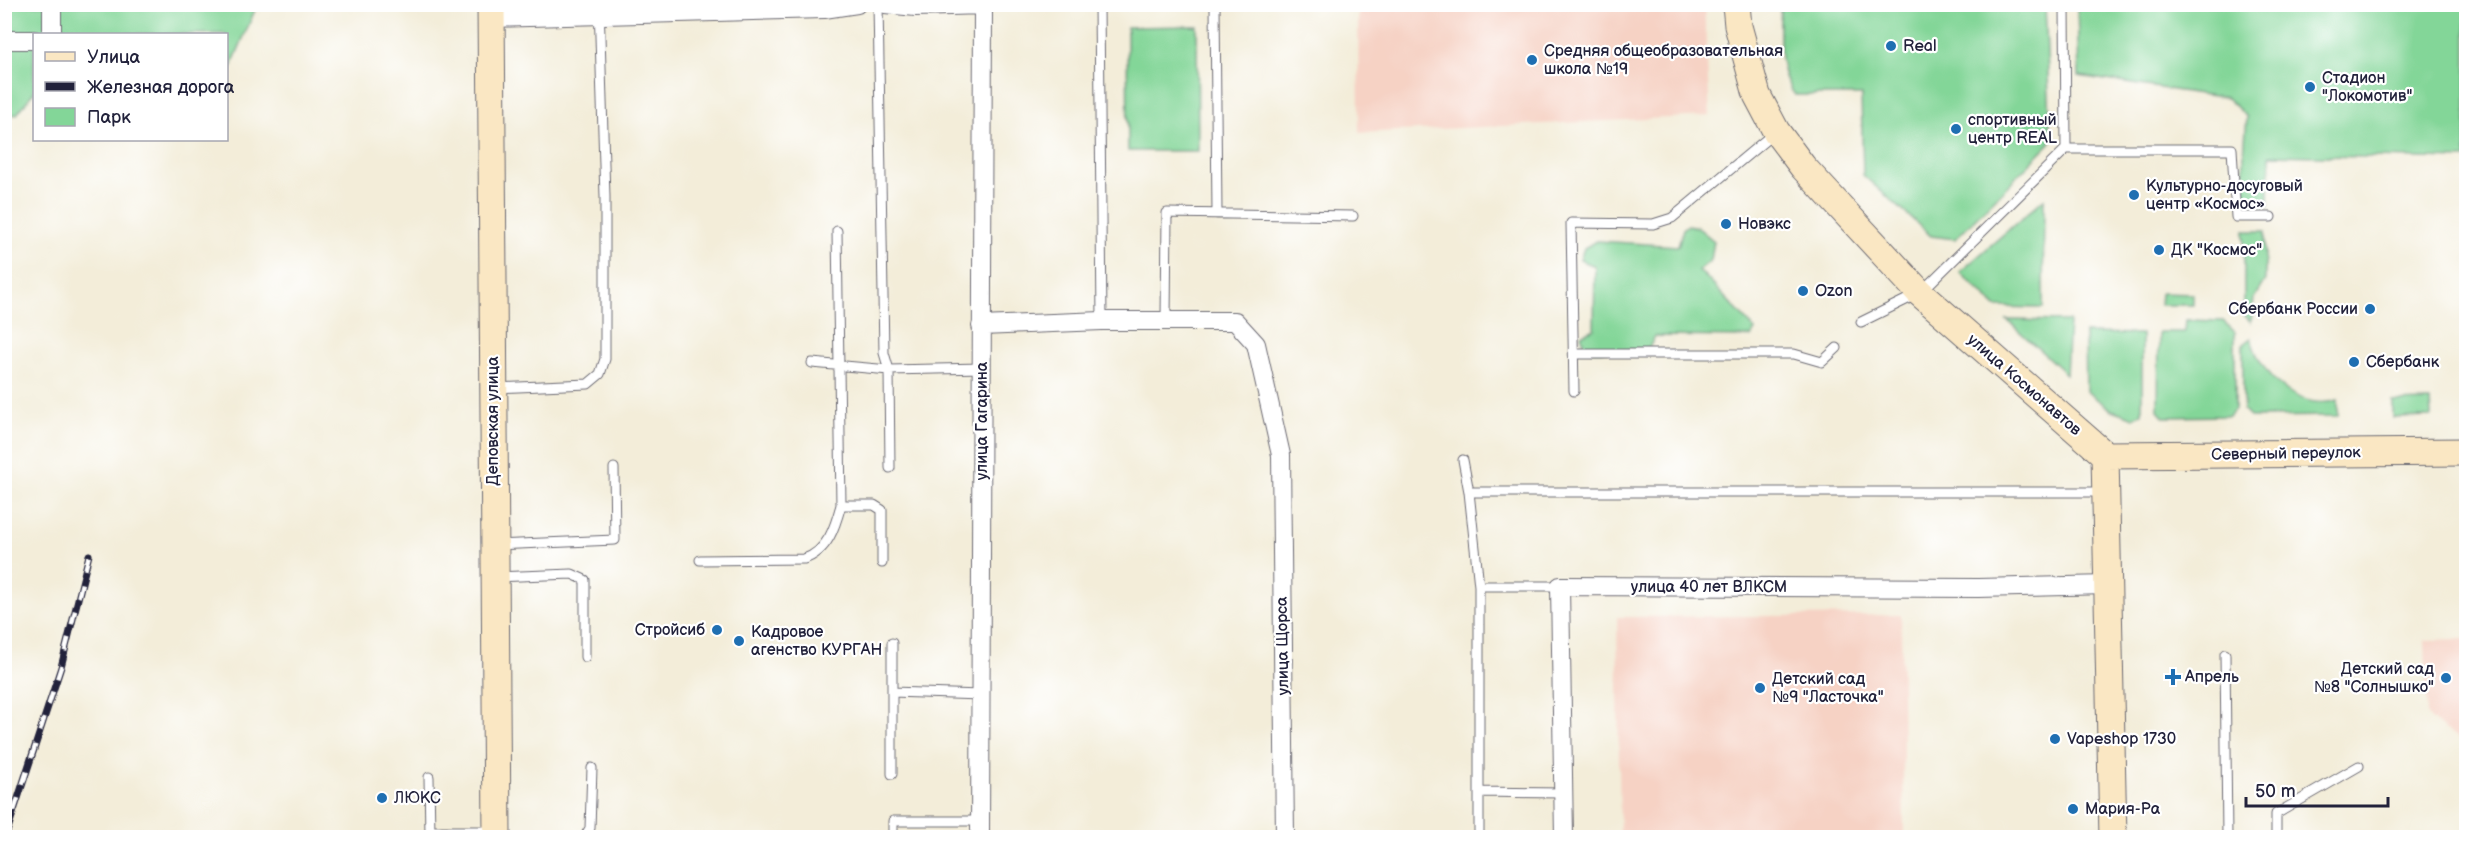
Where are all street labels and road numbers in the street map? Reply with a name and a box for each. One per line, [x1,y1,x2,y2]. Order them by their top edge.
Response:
street label: улица Космонавтов [1963,330,2085,440]
street label: Деповская улица [484,356,503,486]
street label: улица Гагарина [973,361,992,480]
street label: Северный переулок [2211,443,2361,465]
street label: улица 40 лет ВЛКСМ [1631,578,1787,597]
street label: улица Щорса [1273,596,1293,696]

